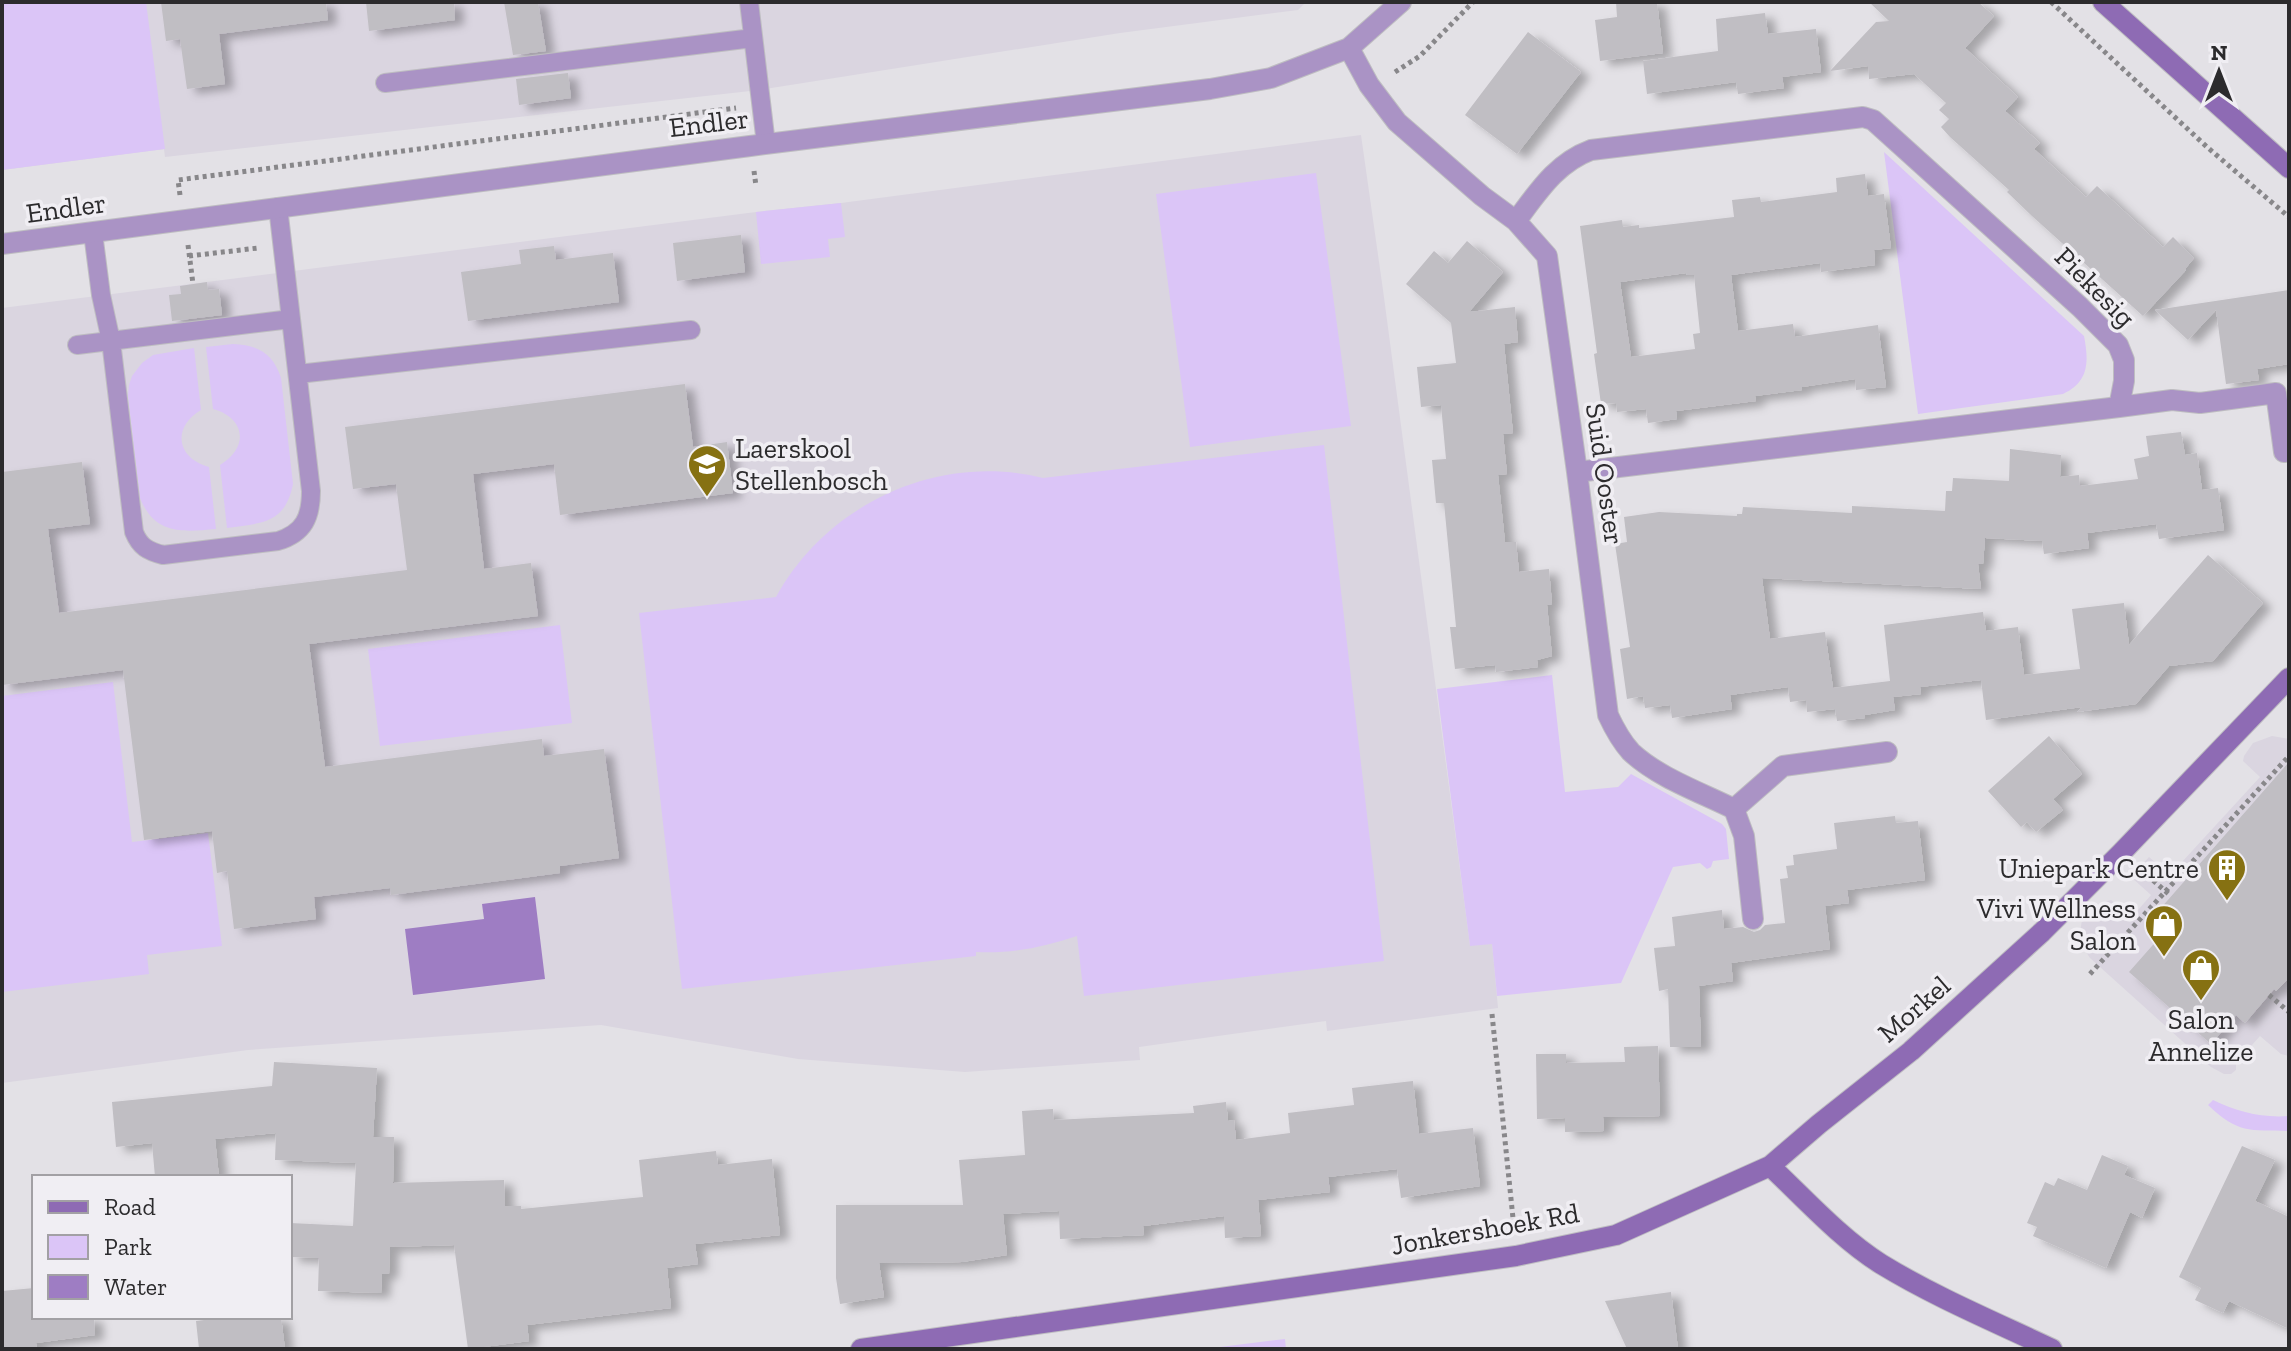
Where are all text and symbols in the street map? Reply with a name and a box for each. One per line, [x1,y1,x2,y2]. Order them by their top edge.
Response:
north arrow [2179,32,2259,112]
text: N [2211,39,2228,66]
street label: Endler [667,102,751,144]
street label: Endler [24,186,108,230]
street label: Piekesig [2048,240,2142,334]
street label: Suid Ooster [1579,401,1631,547]
place label: Laerskool Stellenbosch [735,432,888,497]
school or university icon: Laerskool Stellenbosch [686,443,728,498]
building icon: Uniepark Centre [2206,847,2248,902]
place label: Uniepark Centre [1998,852,2199,885]
place label: Vivi Wellness Salon [1976,892,2136,957]
shop icon: Vivi Wellness Salon [2143,903,2185,958]
shop icon: Salon Annelize [2180,947,2222,1002]
street label: Morkel [1871,969,1957,1049]
place label: Salon Annelize [2149,1003,2253,1068]
legend [32,1175,292,1319]
text: Road [104,1192,156,1221]
street label: Jonkershoek Rd [1388,1196,1582,1262]
text: Park [104,1232,152,1261]
text: Water [104,1272,167,1301]

